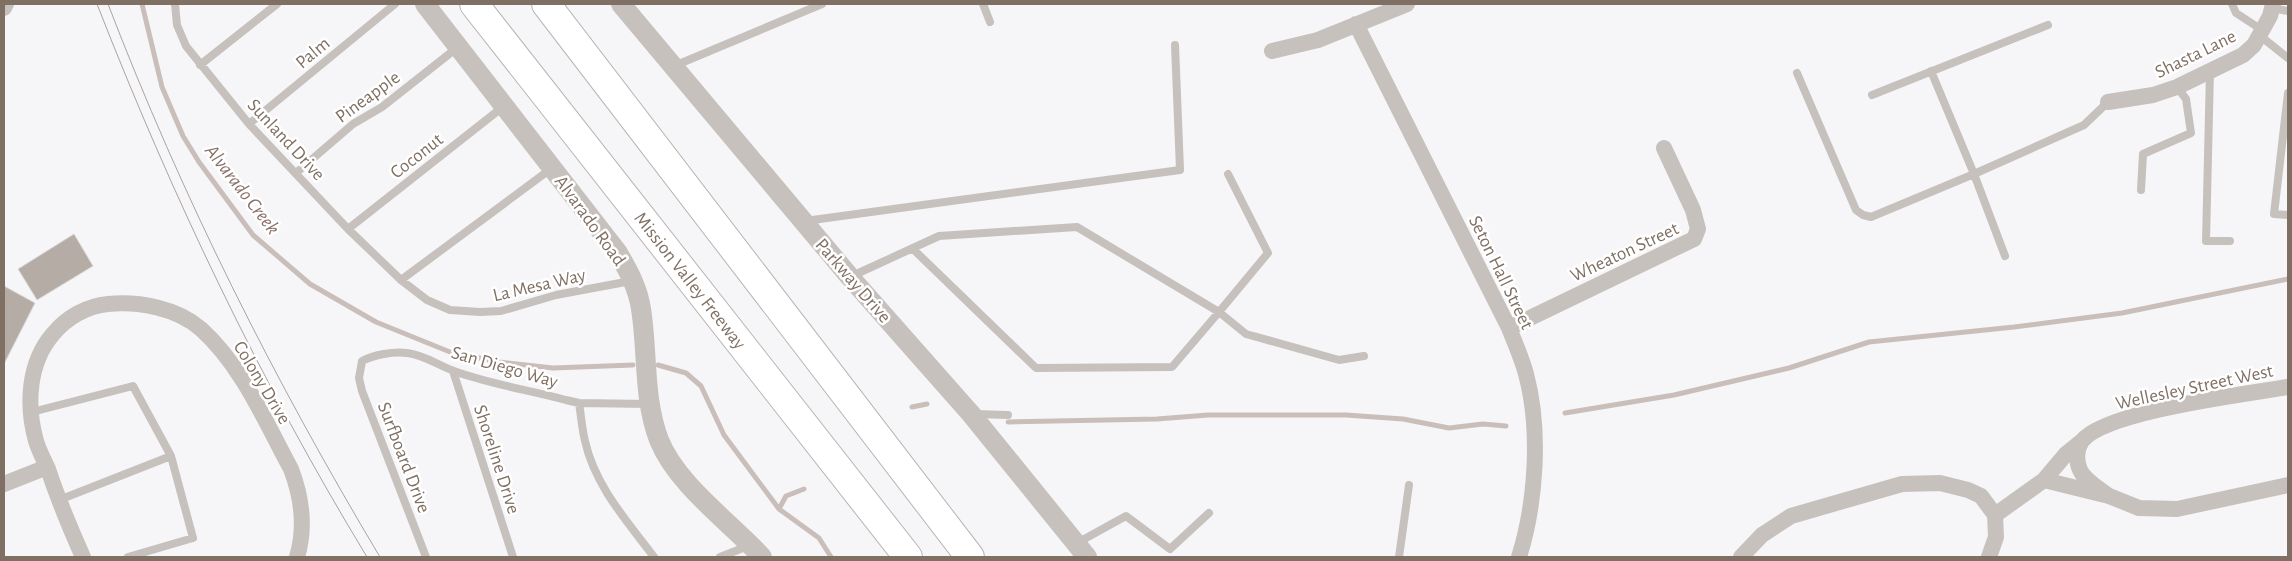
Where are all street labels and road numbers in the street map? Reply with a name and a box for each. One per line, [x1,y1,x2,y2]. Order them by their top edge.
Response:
street label: Shasta Lane [2152,27,2239,82]
street label: Palm [292,34,334,73]
street label: Pineapple [332,68,404,127]
street label: Sunland Drive [244,96,328,184]
street label: Coconut [387,130,447,182]
street label: Alvarado Road [551,172,629,270]
street label: Mission Valley Freeway [630,209,749,353]
street label: Seton Hall Street [1465,213,1536,332]
street label: Wheaton Street [1568,219,1682,286]
street label: Parkway Drive [811,235,894,327]
street label: La Mesa Way [491,266,588,305]
street label: Colony Drive [230,338,294,427]
street label: San Diego Way [449,343,560,392]
street label: Wellesley Street West [2114,361,2275,413]
street label: Surfboard Drive [374,400,433,516]
street label: Shoreline Drive [470,403,523,516]

